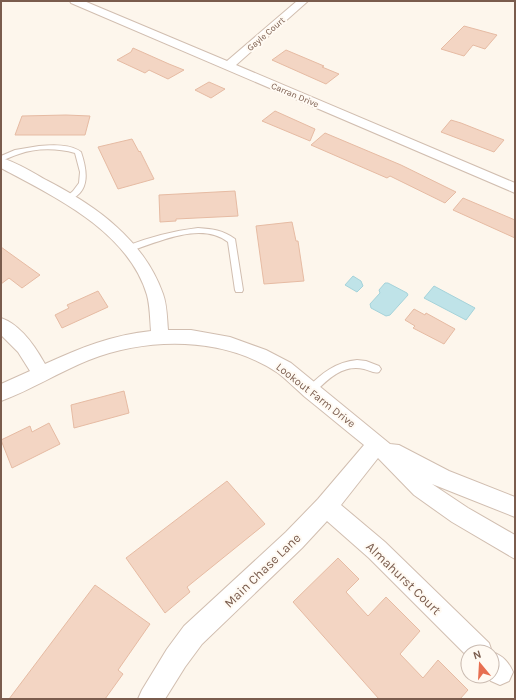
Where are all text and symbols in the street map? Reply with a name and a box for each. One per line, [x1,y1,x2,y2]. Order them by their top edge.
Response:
street label: Gayle Court [245,14,287,53]
street label: Carran Drive [270,81,321,110]
street label: Lookout Farm Drive [274,360,358,431]
street label: Main Chase Lane [221,530,304,611]
street label: Almahurst Court [363,539,444,618]
north arrow [460,644,500,684]
text: N [471,648,483,662]

